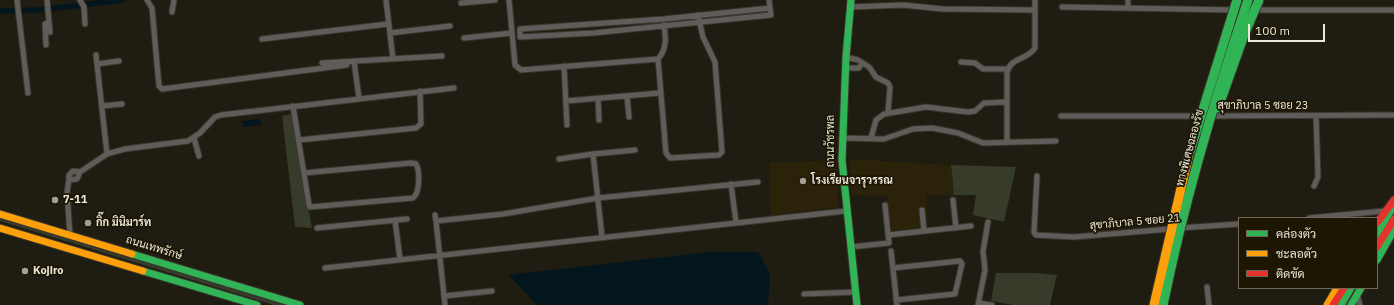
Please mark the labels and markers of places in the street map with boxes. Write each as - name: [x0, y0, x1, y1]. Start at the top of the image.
- place label: โรงเรียนจารุวรรณ: [811, 174, 893, 188]
- marker: โรงเรียนจารุวรรณ: [798, 176, 808, 186]
- place label: 7-11: [63, 193, 87, 207]
- marker: 7-11: [50, 195, 60, 205]
- place label: กิ๊ก มินิมาร์ท: [96, 216, 151, 230]
- marker: กิ๊ก มินิมาร์ท: [83, 218, 93, 228]
- place label: Kojiro: [33, 264, 63, 278]
- marker: Kojiro: [20, 266, 30, 276]

